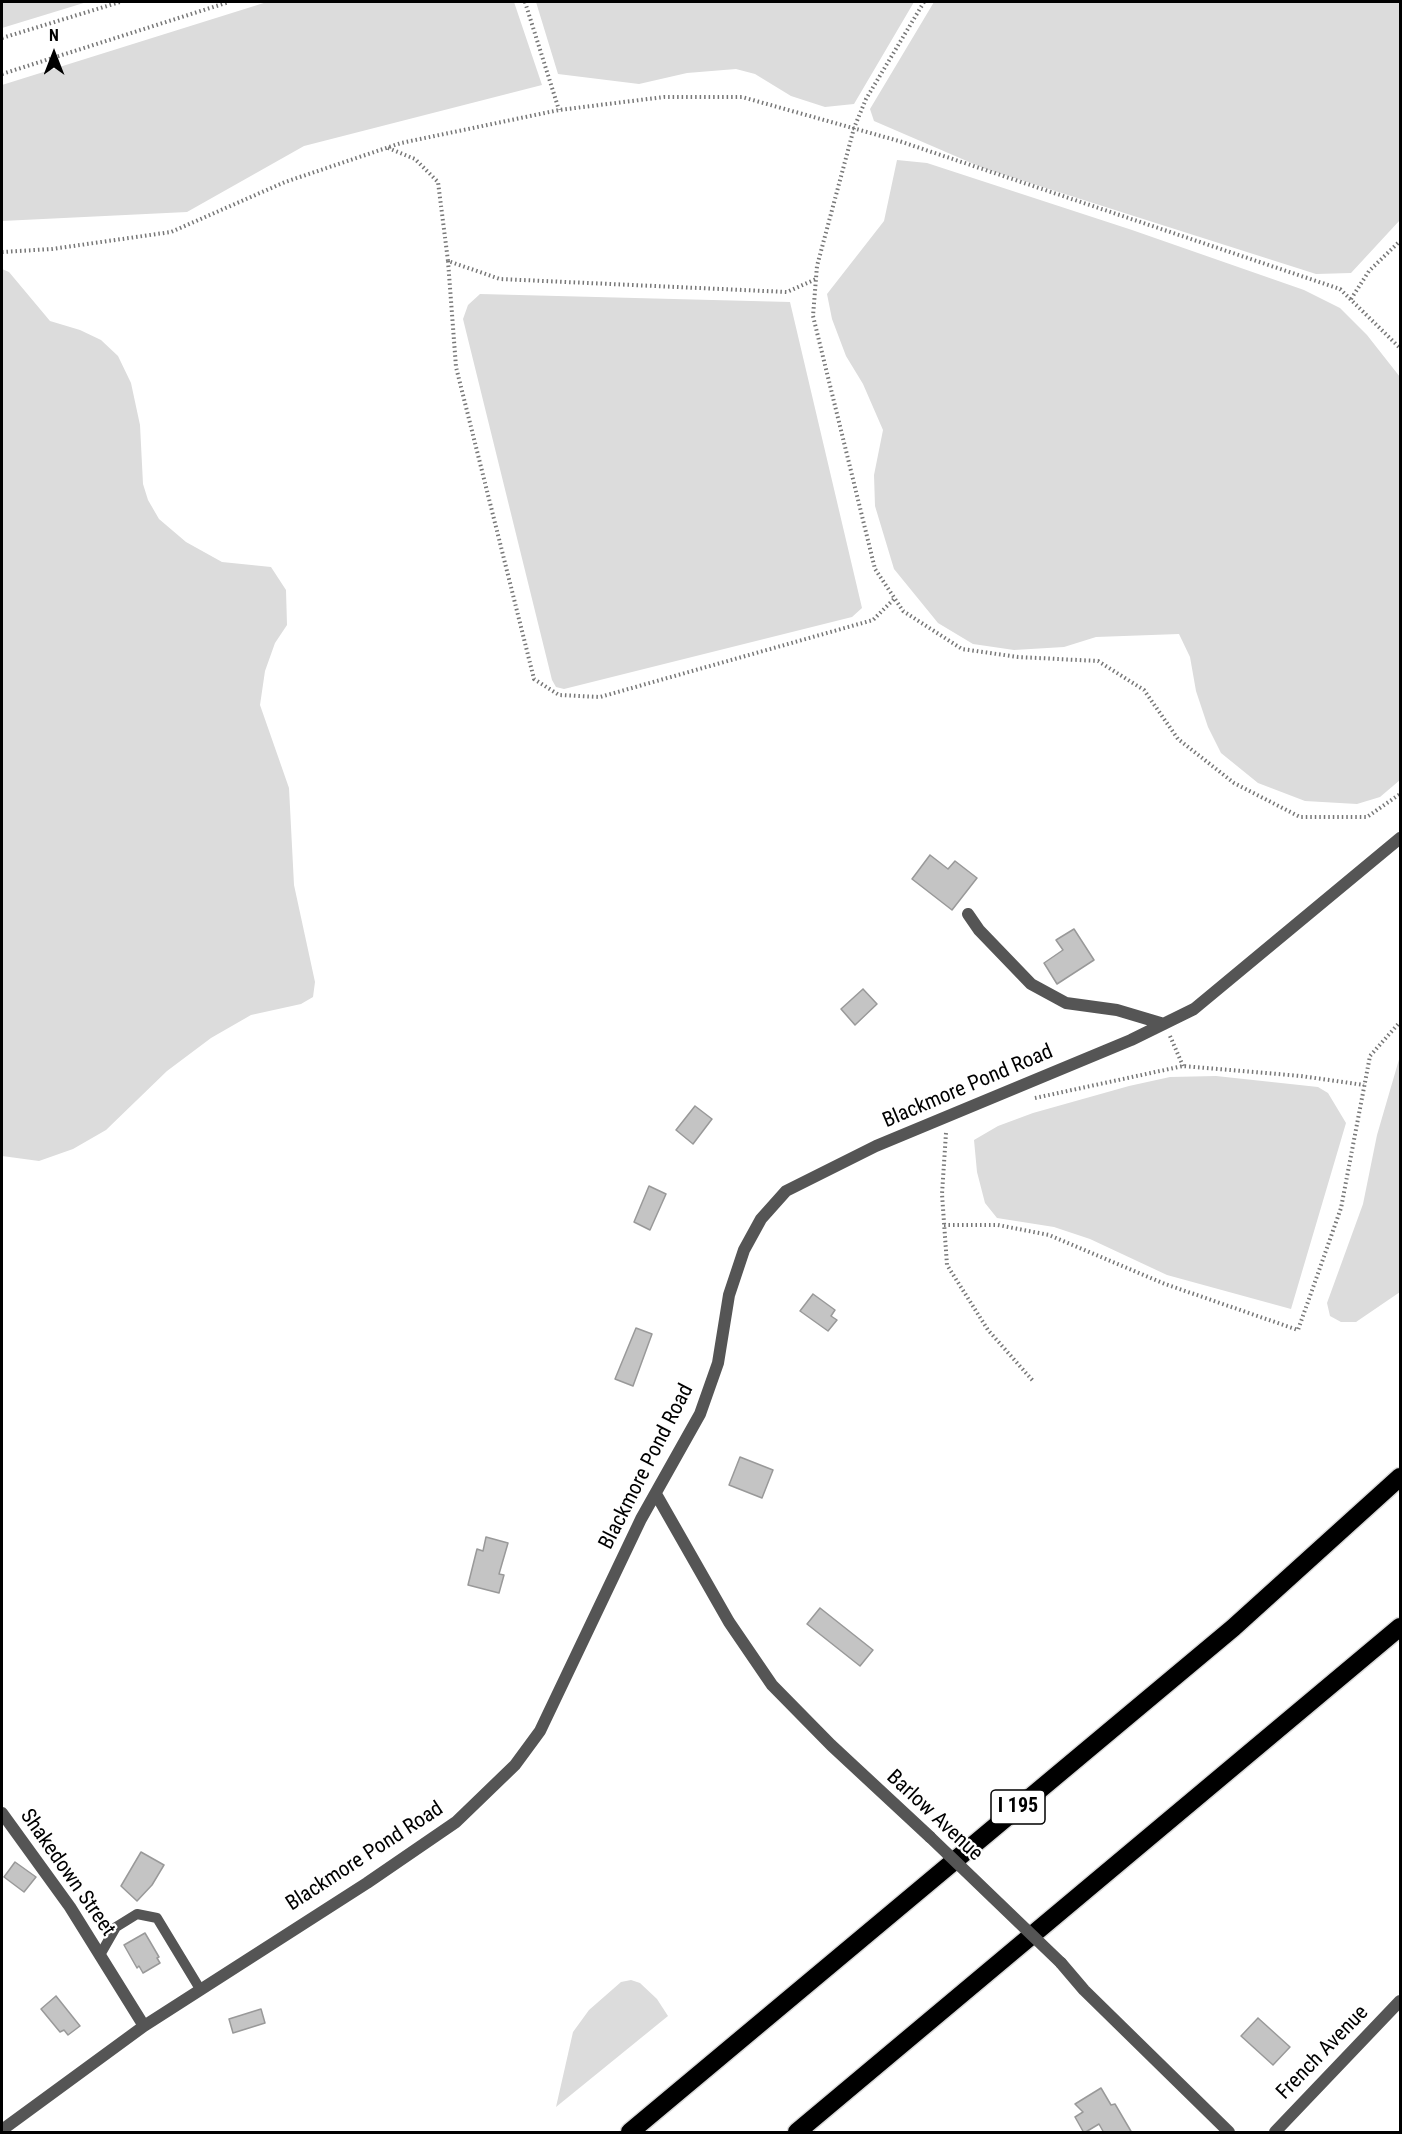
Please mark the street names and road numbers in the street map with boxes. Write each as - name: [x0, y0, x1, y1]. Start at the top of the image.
- street label: Blackmore Pond Road: [879, 1040, 1057, 1134]
- street label: Blackmore Pond Road: [594, 1380, 700, 1554]
- street label: Barlow Avenue: [881, 1765, 987, 1867]
- road number: I 195: [991, 1790, 1045, 1824]
- street label: Blackmore Pond Road: [282, 1797, 448, 1917]
- street label: Shakedown Street: [14, 1805, 120, 1941]
- street label: French Avenue: [1272, 2001, 1374, 2105]

